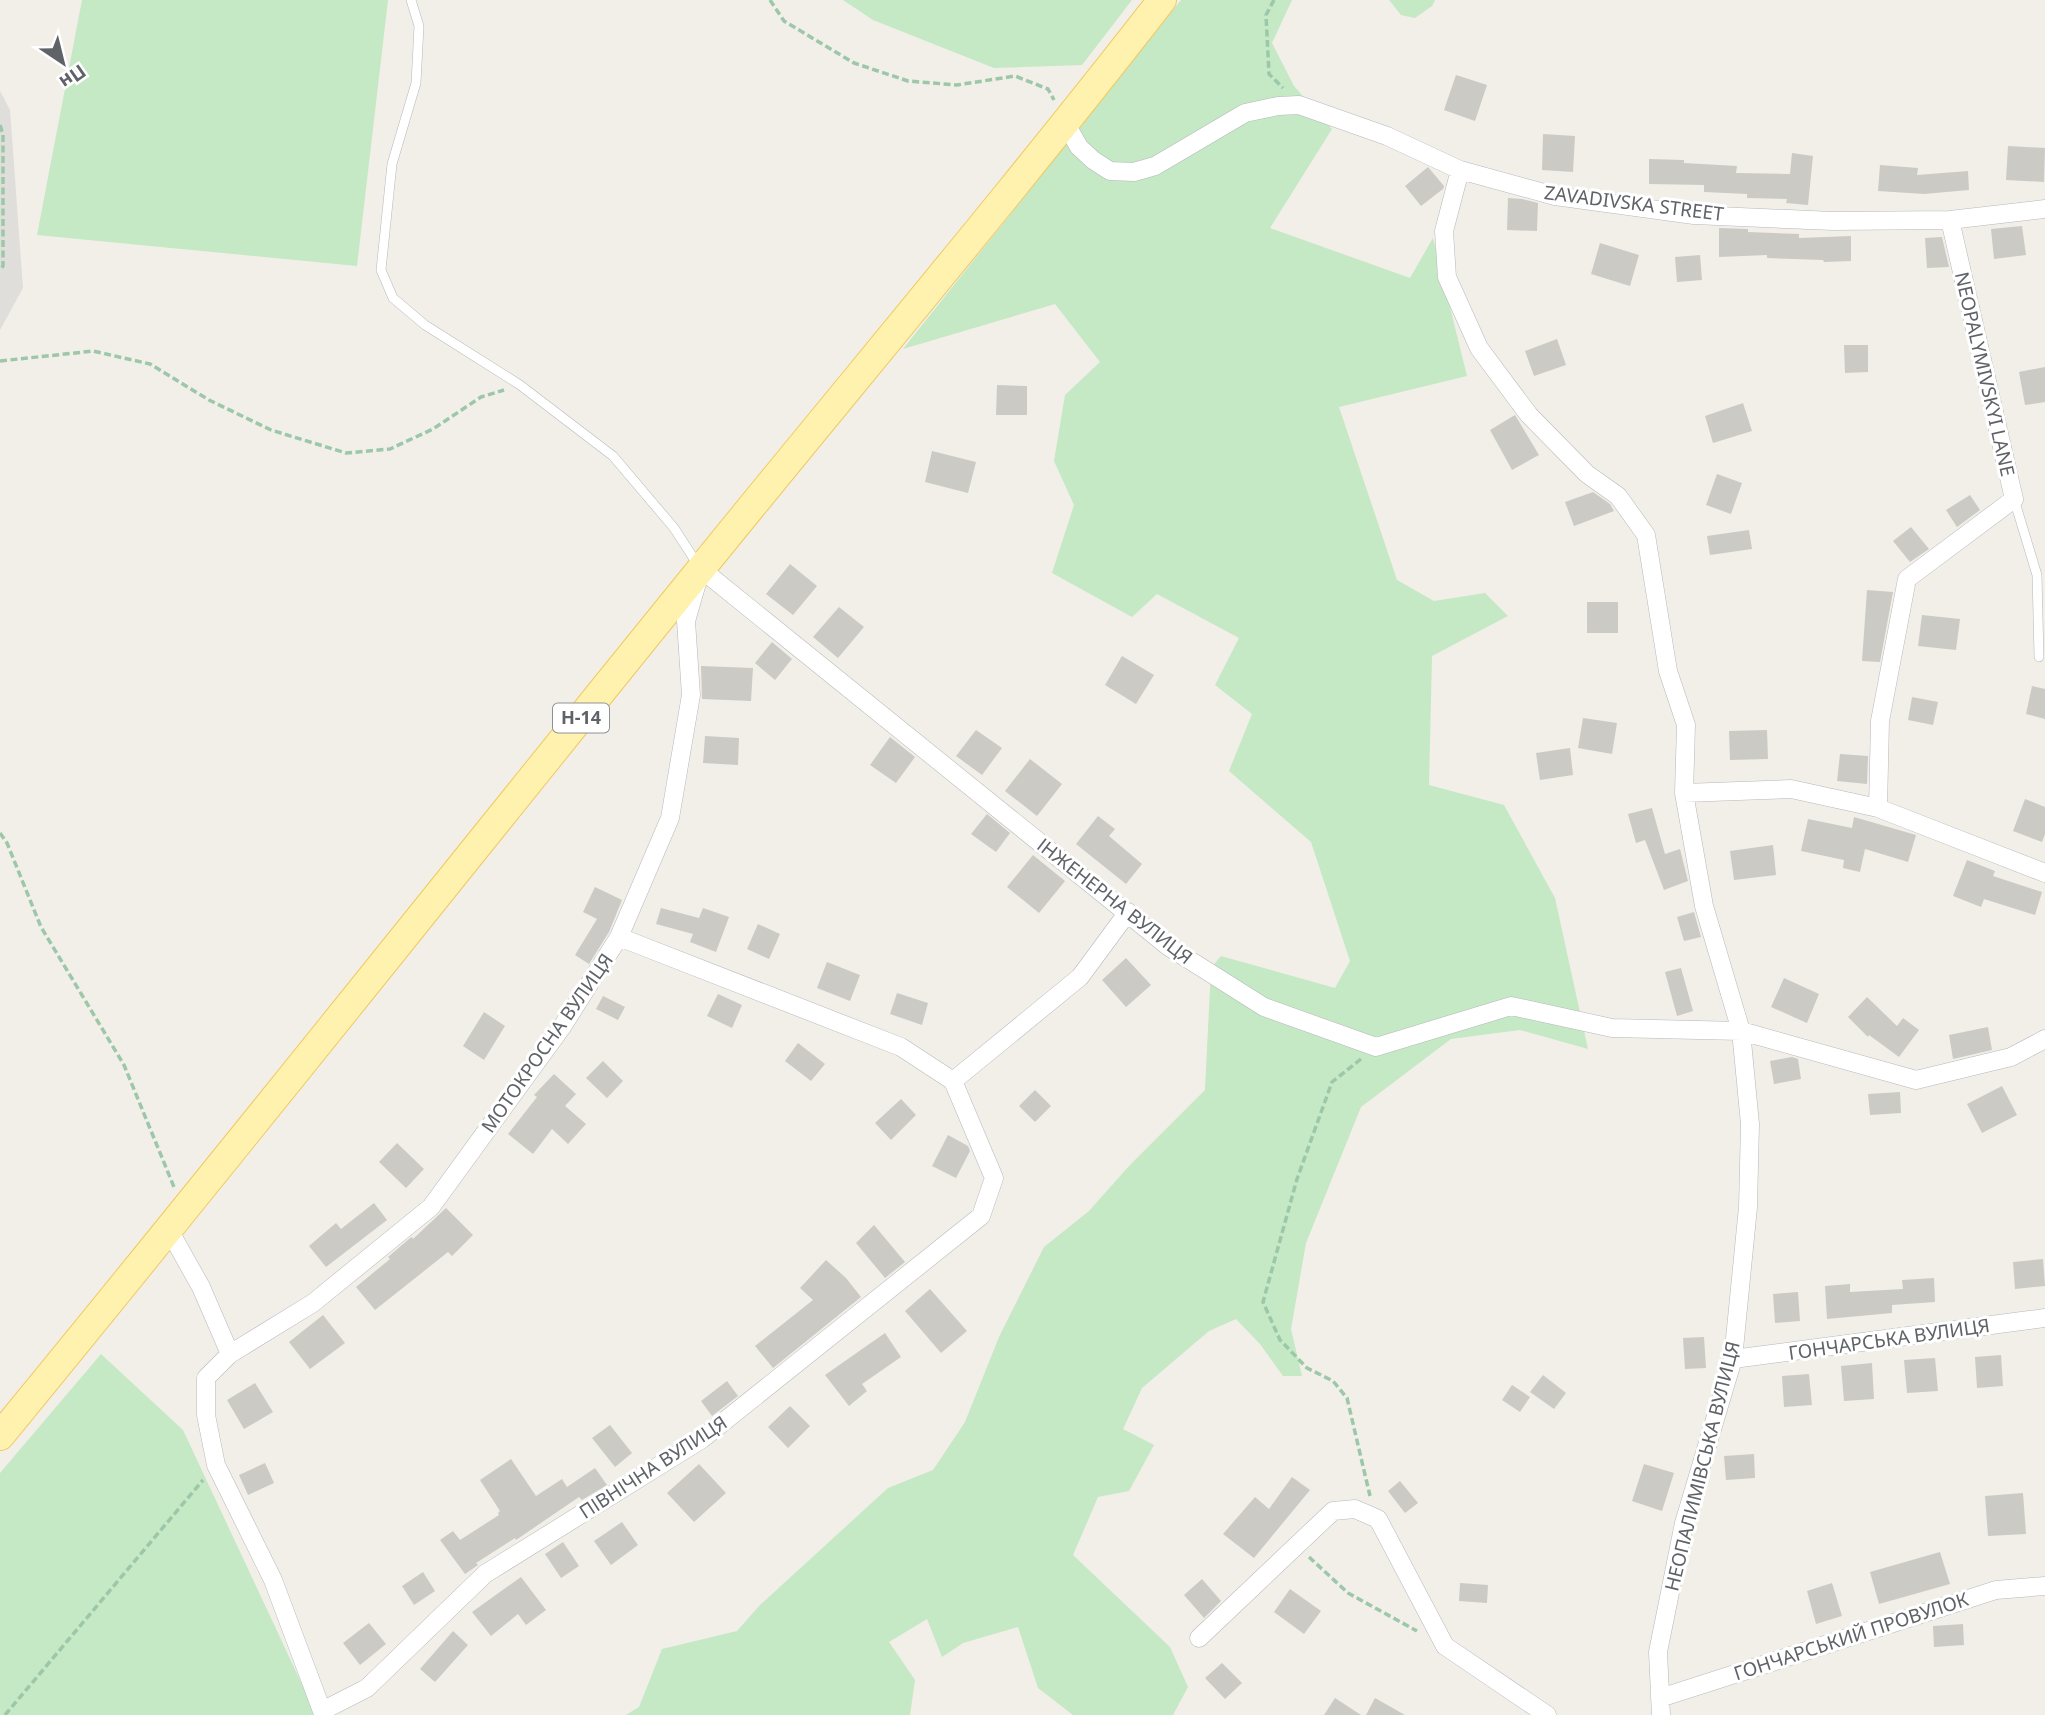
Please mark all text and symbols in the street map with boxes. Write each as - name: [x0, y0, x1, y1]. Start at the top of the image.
- north arrow: [28, 28, 98, 98]
- text: Пн: [54, 59, 91, 95]
- street label: ZAVADIVSKA STREET: [1543, 179, 1726, 227]
- street label: NEOPALYMIVSKYI LANE: [1949, 269, 2021, 479]
- road number: Н-14: [553, 704, 609, 732]
- street label: ІНЖЕНЕРНА ВУЛИЦЯ: [1032, 832, 1198, 970]
- street label: МОТОКРОСНА ВУЛИЦЯ: [475, 948, 619, 1138]
- street label: ГОНЧАРСЬКА ВУЛИЦЯ: [1787, 1312, 1991, 1366]
- street label: НЕОПАЛИМІВСЬКА ВУЛИЦЯ: [1658, 1338, 1746, 1594]
- street label: ПІВНІЧНА ВУЛИЦЯ: [574, 1409, 732, 1525]
- street label: ГОНЧАРСЬКИЙ ПРОВУЛОК: [1730, 1586, 1972, 1686]

